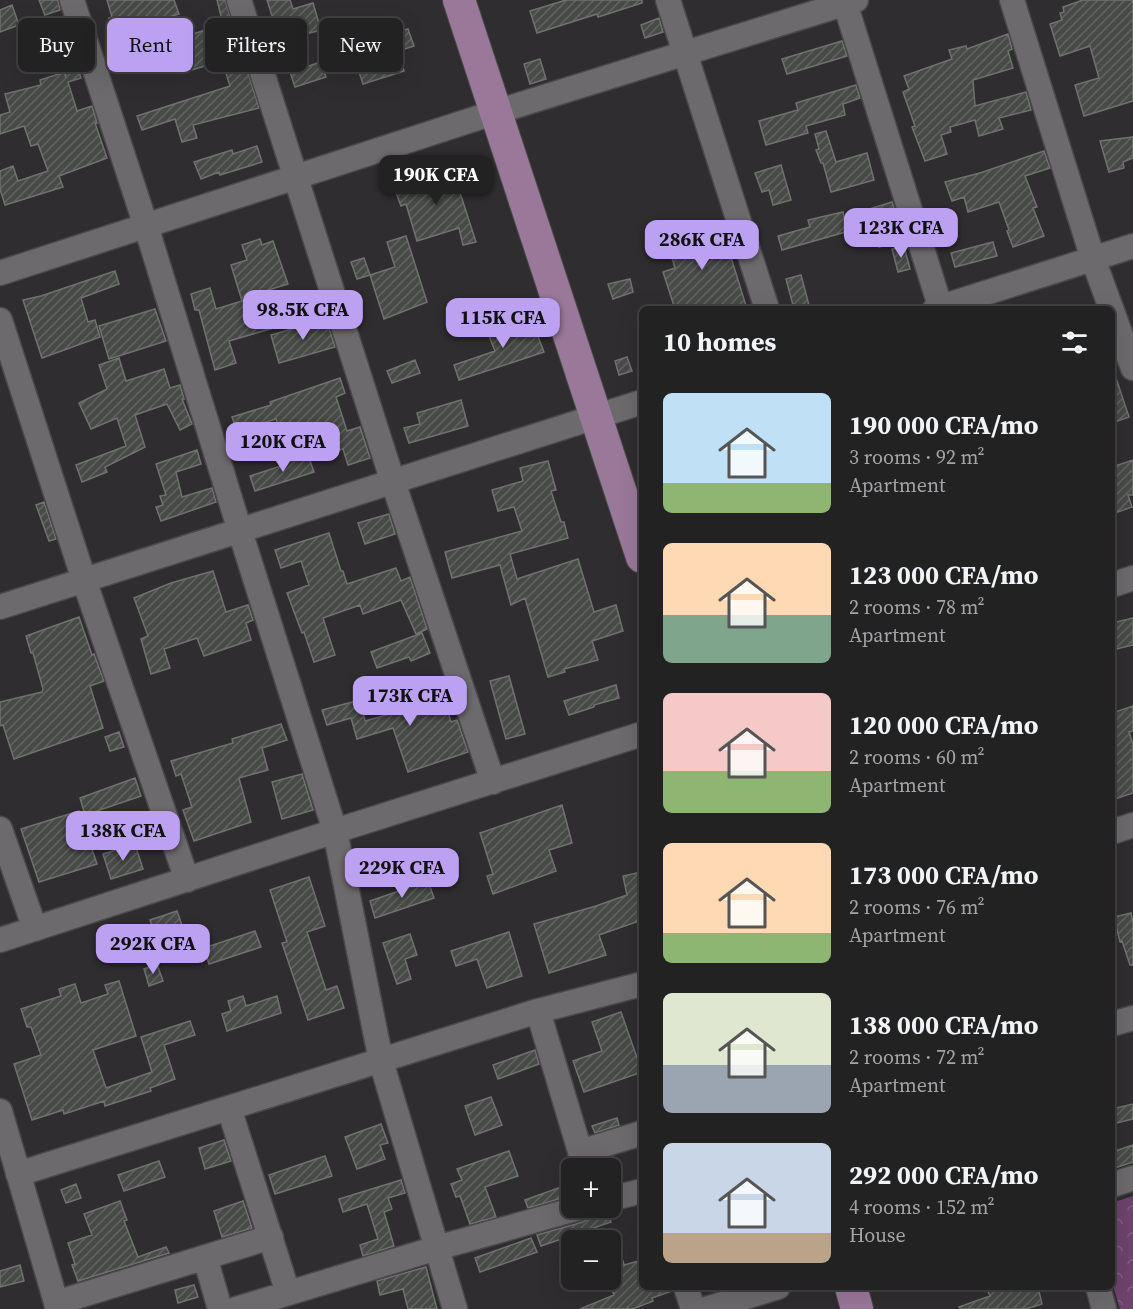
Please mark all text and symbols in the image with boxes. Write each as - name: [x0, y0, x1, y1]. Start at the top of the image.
- chip: Buy: [18, 18, 95, 72]
- chip: Rent: [107, 18, 193, 72]
- chip: Filters: [205, 18, 307, 72]
- chip: New: [319, 18, 403, 72]
- pin: 190K CFA: [374, 155, 498, 206]
- text: 190K CFA: [393, 160, 479, 188]
- pin: 123K CFA: [839, 208, 963, 259]
- text: 123K CFA: [858, 213, 944, 241]
- pin: 286K CFA: [640, 220, 764, 271]
- text: 286K CFA: [659, 225, 745, 253]
- pin: 98.5K CFA: [234, 290, 372, 341]
- text: 98.5K CFA: [257, 295, 349, 323]
- pin: 115K CFA: [441, 298, 565, 349]
- text: 115K CFA: [460, 303, 546, 331]
- text: 10 homes: [663, 324, 776, 360]
- icon: filters: [1058, 326, 1091, 359]
- text: 190 000 CFA/mo: [849, 407, 1039, 443]
- icon: home: [711, 417, 783, 489]
- pin: 120K CFA: [221, 422, 345, 473]
- text: 120K CFA: [240, 427, 326, 455]
- text: 3 rooms · 92 m²: [849, 443, 985, 471]
- text: Apartment: [849, 471, 946, 499]
- text: 123 000 CFA/mo: [849, 557, 1039, 593]
- icon: home: [711, 567, 783, 639]
- text: 2 rooms · 78 m²: [849, 593, 985, 621]
- text: Apartment: [849, 621, 946, 649]
- pin: 173K CFA: [348, 676, 472, 727]
- text: 173K CFA: [367, 681, 453, 709]
- text: 120 000 CFA/mo: [849, 707, 1039, 743]
- icon: home: [711, 717, 783, 789]
- text: 2 rooms · 60 m²: [849, 743, 985, 771]
- text: Apartment: [849, 771, 946, 799]
- pin: 138K CFA: [61, 811, 185, 862]
- text: 138K CFA: [80, 816, 166, 844]
- pin: 229K CFA: [340, 848, 464, 899]
- text: 229K CFA: [359, 853, 445, 881]
- text: 173 000 CFA/mo: [849, 857, 1039, 893]
- icon: home: [711, 867, 783, 939]
- text: 2 rooms · 76 m²: [849, 893, 985, 921]
- text: Apartment: [849, 921, 946, 949]
- pin: 292K CFA: [91, 924, 215, 975]
- text: 292K CFA: [110, 929, 196, 957]
- text: 138 000 CFA/mo: [849, 1007, 1039, 1043]
- icon: home: [711, 1017, 783, 1089]
- text: 2 rooms · 72 m²: [849, 1043, 985, 1071]
- text: Apartment: [849, 1071, 946, 1099]
- text: 292 000 CFA/mo: [849, 1157, 1039, 1193]
- map controls: [561, 1158, 621, 1290]
- button: +: [561, 1158, 621, 1218]
- icon: home: [711, 1167, 783, 1239]
- text: 4 rooms · 152 m²: [849, 1193, 995, 1221]
- text: House: [849, 1221, 906, 1249]
- button: −: [561, 1230, 621, 1290]

